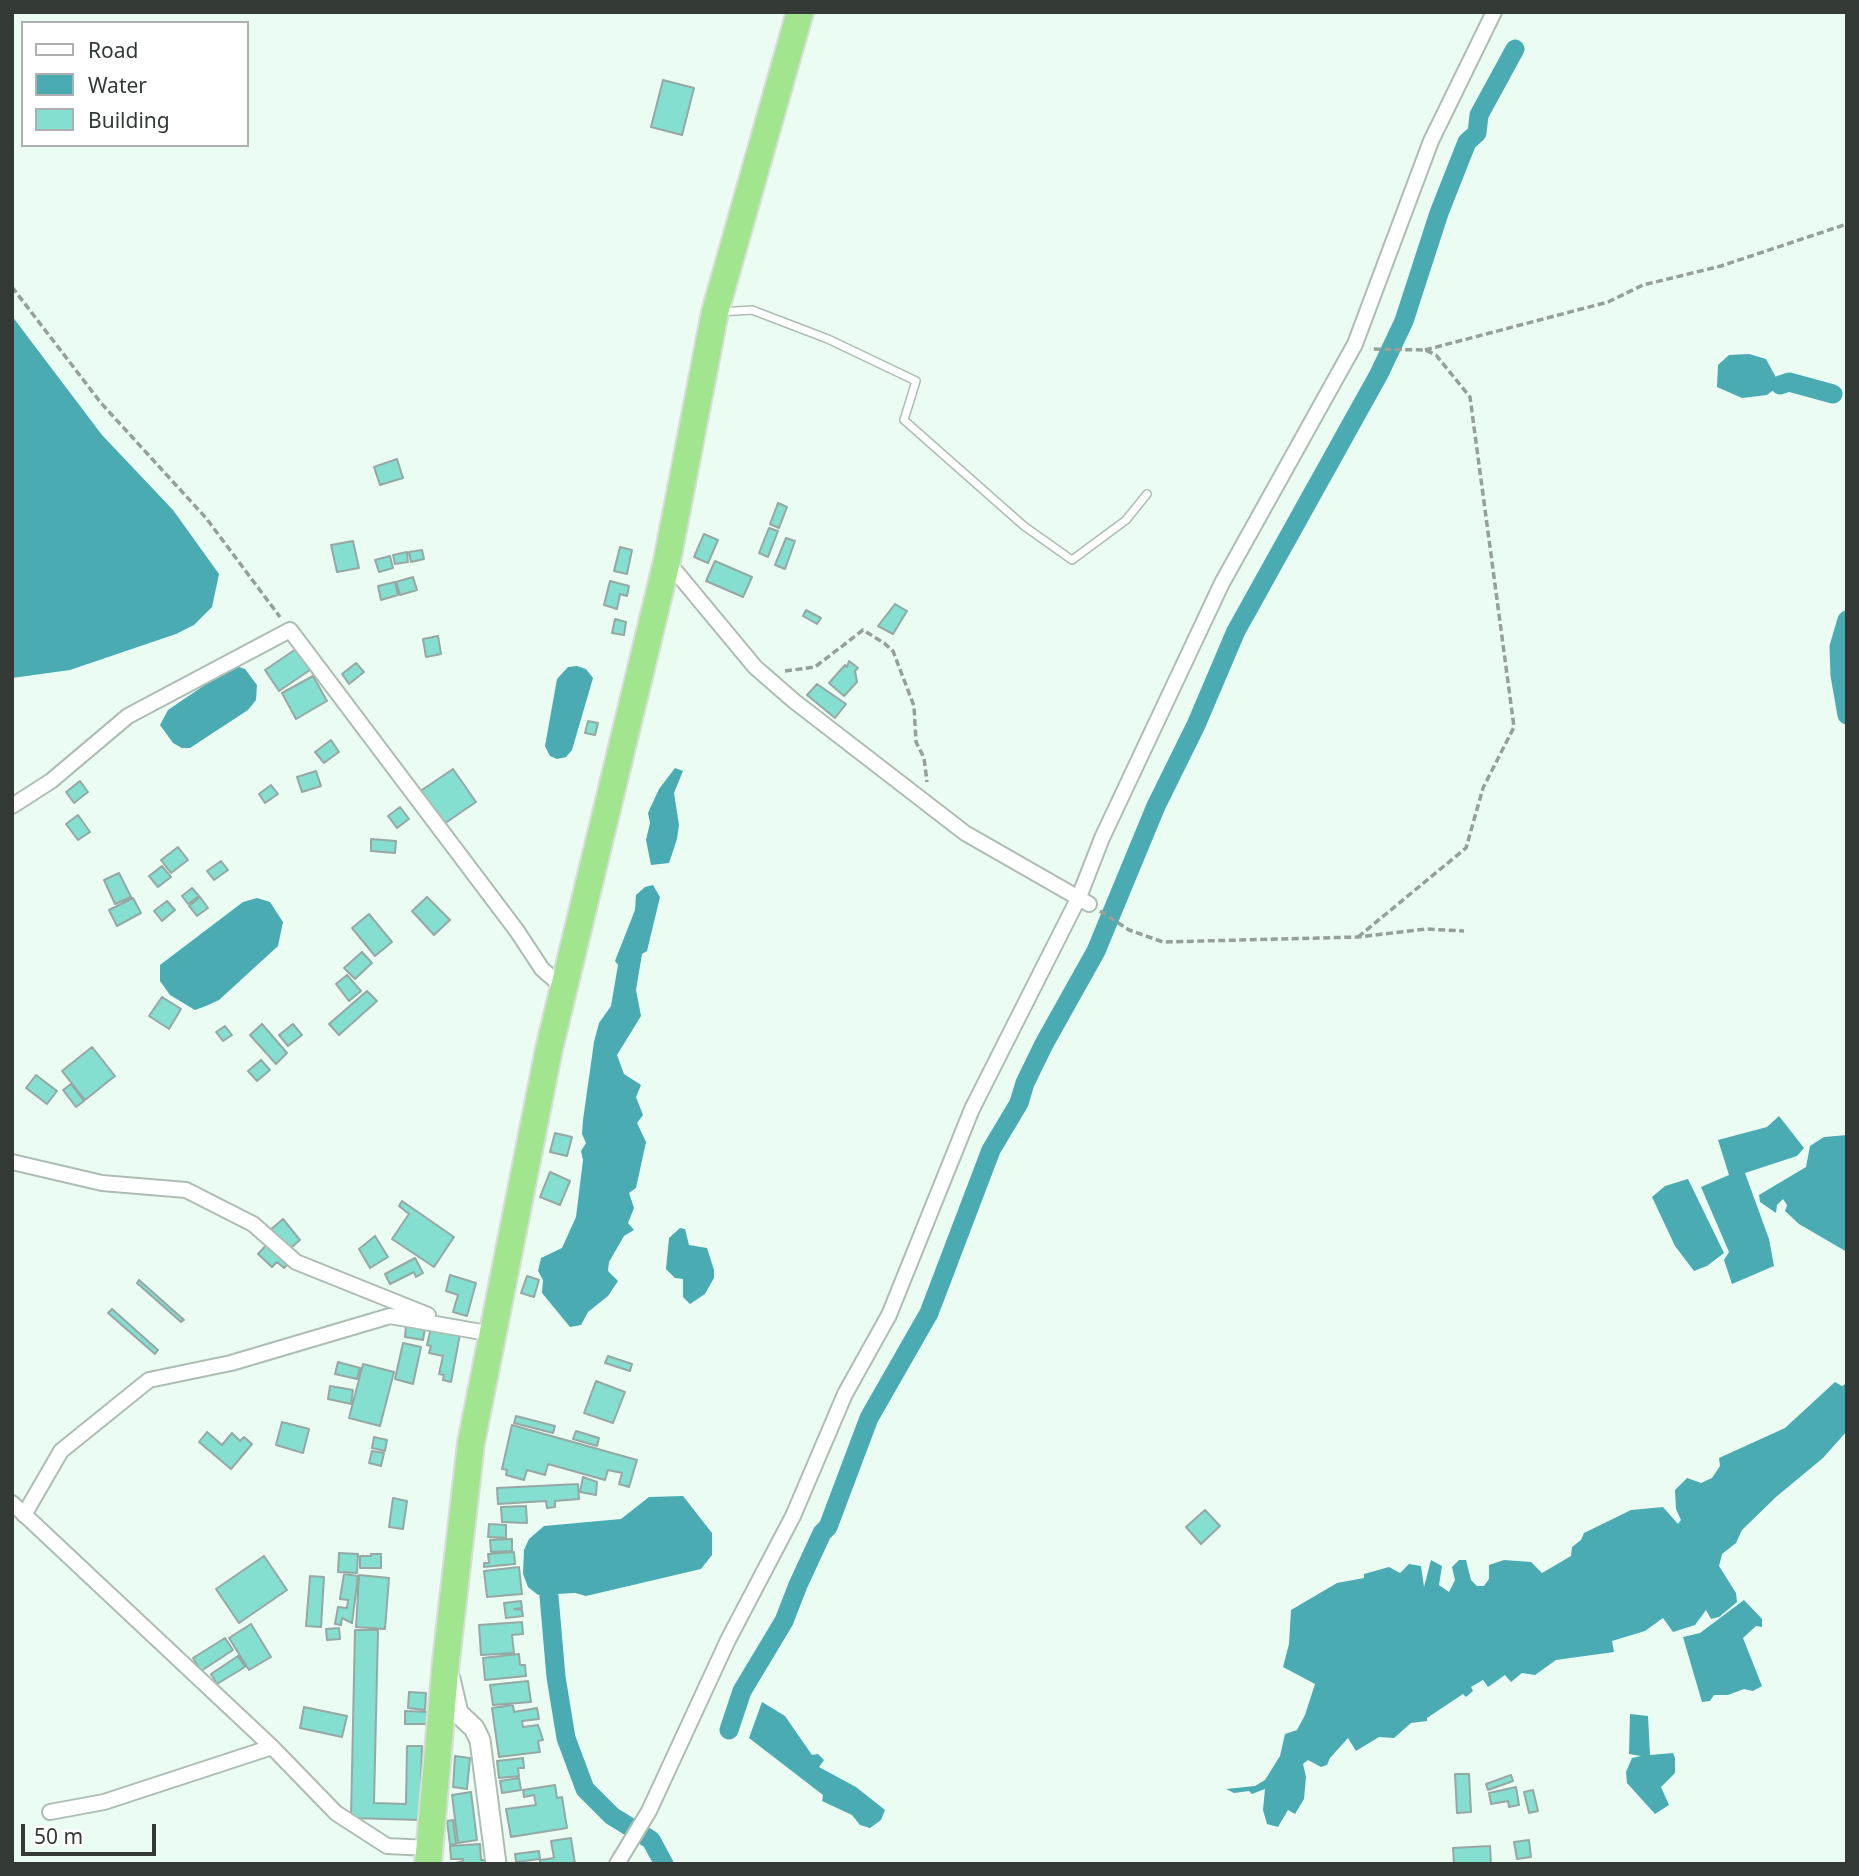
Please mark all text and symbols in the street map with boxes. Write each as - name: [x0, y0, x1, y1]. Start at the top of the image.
- legend: [21, 21, 248, 147]
- text: Road: [88, 36, 138, 64]
- text: Water: [88, 71, 147, 99]
- text: Building: [88, 106, 170, 134]
- scale bar: [24, 1810, 159, 1854]
- text: 50 m: [34, 1822, 83, 1850]

